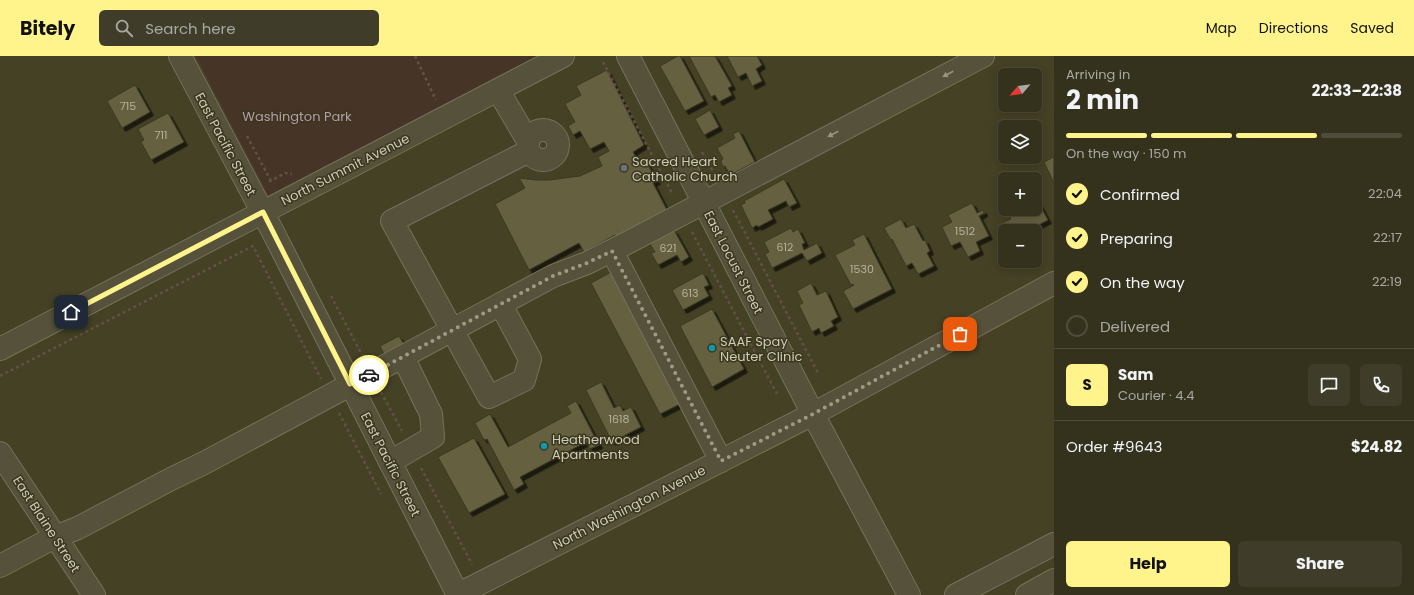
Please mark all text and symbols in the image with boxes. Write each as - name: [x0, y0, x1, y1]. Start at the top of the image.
- search box: [99, 10, 379, 46]
- text: Bitely: [20, 15, 75, 42]
- icon: search: [113, 17, 135, 39]
- text: Search here: [145, 18, 236, 39]
- text: Map: [1206, 18, 1237, 38]
- text: Directions: [1259, 18, 1328, 38]
- text: Saved: [1350, 18, 1394, 38]
- text: Arriving in: [1066, 65, 1130, 84]
- north arrow: [998, 68, 1042, 112]
- map controls: [998, 68, 1042, 268]
- one-way arrow: [942, 71, 954, 77]
- text: 22:33–22:38: [1312, 80, 1402, 101]
- text: 2 min: [1066, 82, 1139, 118]
- street label: East Pacific Street: [190, 89, 261, 200]
- house number: 715: [120, 98, 136, 114]
- park label: Washington Park: [242, 107, 352, 126]
- button: layers: [998, 120, 1042, 164]
- house number: 711: [154, 127, 168, 143]
- street label: North Summit Avenue: [278, 129, 413, 210]
- one-way arrow: [827, 131, 839, 138]
- text: On the way · 150 m: [1066, 144, 1186, 163]
- place label: Sacred Heart Catholic Church: [632, 152, 738, 186]
- marker: Sacred Heart Catholic Church: [619, 163, 629, 173]
- button: +: [998, 172, 1042, 216]
- icon: check: [1066, 183, 1088, 205]
- text: Confirmed: [1100, 184, 1180, 205]
- text: 22:04: [1368, 184, 1402, 203]
- street label: East Locust Street: [699, 207, 768, 317]
- house number: 1512: [955, 223, 975, 239]
- button: −: [998, 224, 1042, 268]
- icon: check: [1066, 227, 1088, 249]
- text: Preparing: [1100, 228, 1173, 249]
- text: 22:17: [1373, 228, 1402, 247]
- house number: 612: [777, 239, 793, 255]
- house number: 621: [660, 240, 676, 256]
- house number: 1530: [850, 261, 874, 277]
- icon: check: [1066, 271, 1088, 293]
- text: On the way: [1100, 272, 1185, 293]
- text: 22:19: [1372, 272, 1402, 291]
- house number: 613: [682, 285, 698, 301]
- pin: [54, 295, 88, 329]
- icon: home: [60, 301, 82, 323]
- text: Delivered: [1100, 316, 1170, 337]
- pin: [943, 317, 977, 351]
- icon: bag: [949, 323, 971, 345]
- place label: SAAF Spay Neuter Clinic: [720, 332, 803, 366]
- marker: SAAF Spay Neuter Clinic: [707, 343, 717, 353]
- courier: [349, 355, 389, 395]
- icon: car: [358, 364, 380, 386]
- text: Sam: [1118, 364, 1153, 385]
- button: chat: [1308, 364, 1350, 406]
- button: phone: [1360, 364, 1402, 406]
- text: S: [1082, 374, 1092, 395]
- text: Courier · 4.4: [1118, 386, 1194, 405]
- street label: East Pacific Street: [356, 409, 425, 520]
- house number: 1618: [609, 411, 630, 427]
- place label: Heatherwood Apartments: [552, 430, 640, 464]
- text: Order #9643: [1066, 436, 1162, 457]
- text: $24.82: [1351, 436, 1402, 457]
- marker: Heatherwood Apartments: [539, 441, 549, 451]
- street label: North Washington Avenue: [549, 461, 709, 554]
- street label: East Blaine Street: [8, 472, 85, 576]
- button: Help: [1066, 541, 1230, 587]
- button: Share: [1238, 541, 1402, 587]

